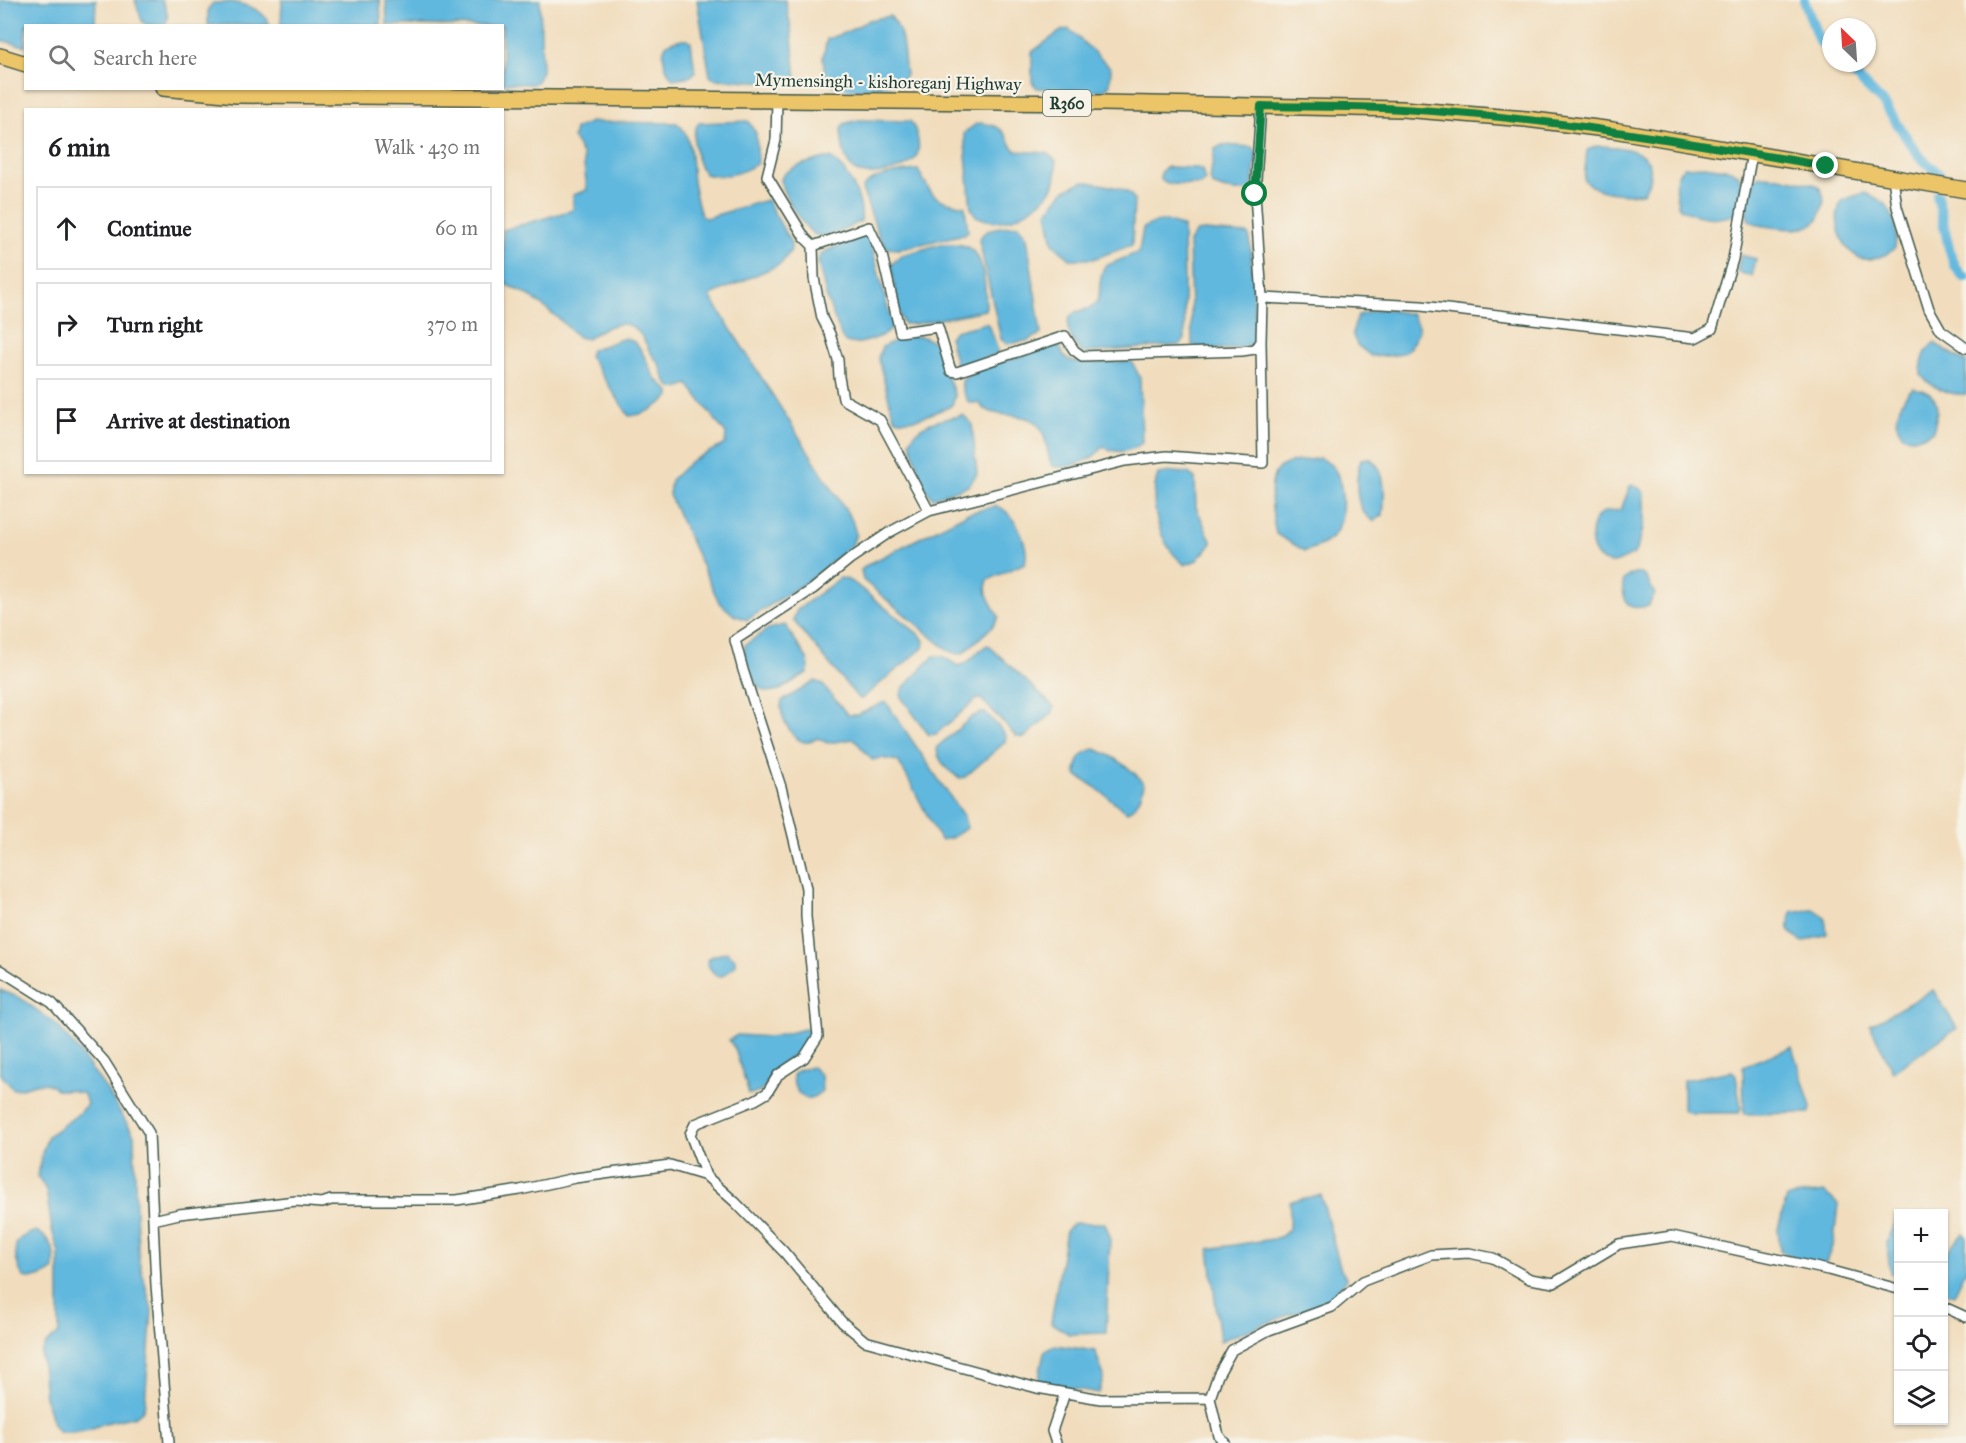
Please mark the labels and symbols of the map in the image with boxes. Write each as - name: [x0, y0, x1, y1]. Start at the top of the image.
- north arrow: [1822, 18, 1876, 72]
- street label: Mymensingh - kishoreganj Highway: [754, 69, 1022, 96]
- road number: R360: [1043, 90, 1091, 116]
- route end: [1812, 152, 1838, 178]
- route start: [1241, 180, 1267, 206]

